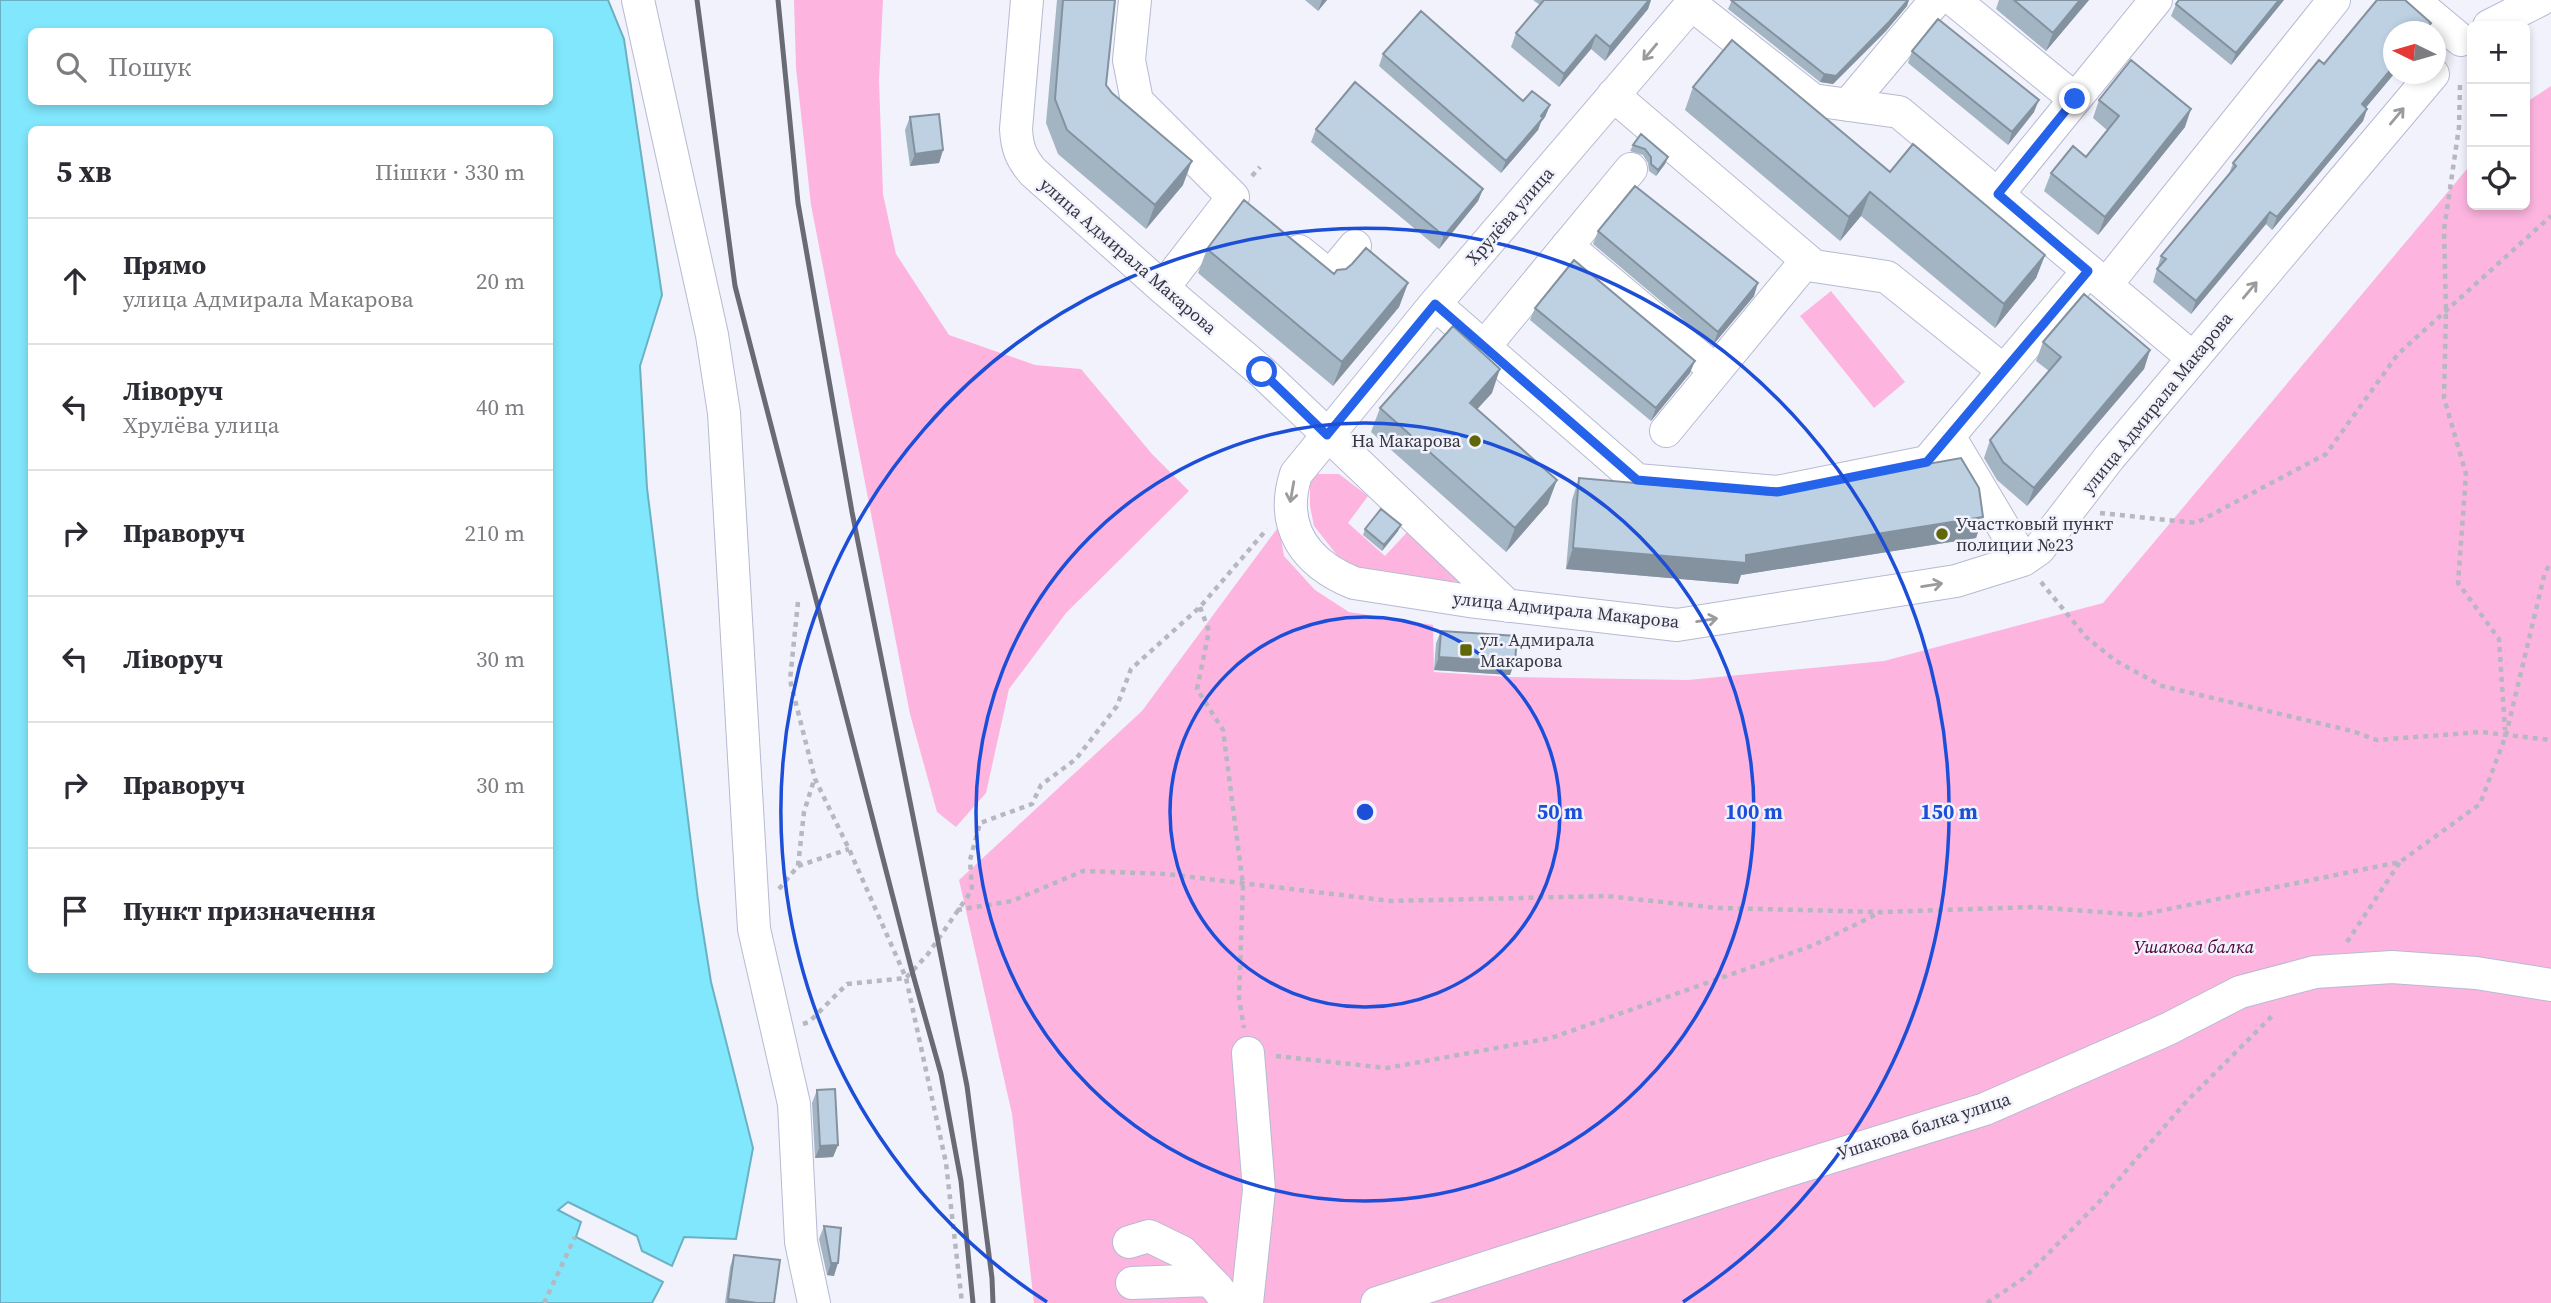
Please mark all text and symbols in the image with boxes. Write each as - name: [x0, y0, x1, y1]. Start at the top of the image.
- north arrow: [2383, 21, 2446, 84]
- map controls: [2467, 21, 2530, 210]
- button: +: [2467, 21, 2530, 84]
- search box: [28, 28, 553, 105]
- one-way arrow: [1642, 43, 1658, 61]
- icon: search: [52, 48, 90, 86]
- text: Пошук: [108, 49, 191, 85]
- route end: [2059, 83, 2090, 114]
- button: −: [2467, 84, 2530, 147]
- one-way arrow: [2389, 108, 2405, 126]
- button: locate: [2467, 147, 2530, 210]
- text: 5 хв: [56, 151, 112, 192]
- text: Пішки · 330 m: [375, 156, 525, 188]
- street label: Хрулёва улица: [1460, 161, 1560, 270]
- street label: улица Адмирала Макарова: [1034, 172, 1223, 340]
- text: Прямо: [123, 247, 206, 283]
- icon: ahead: [56, 262, 94, 300]
- text: 20 m: [476, 265, 525, 297]
- one-way arrow: [2242, 282, 2258, 300]
- text: улица Адмирала Макарова: [123, 283, 414, 315]
- street label: улица Адмирала Макарова: [2075, 306, 2238, 499]
- route start: [1246, 356, 1277, 387]
- text: Ліворуч: [123, 373, 223, 409]
- icon: left: [56, 388, 94, 426]
- text: 40 m: [476, 391, 525, 423]
- text: Хрулёва улица: [123, 409, 279, 441]
- place label: На Макарова: [1352, 428, 1462, 453]
- marker: На Макарова: [1467, 433, 1483, 449]
- one-way arrow: [1285, 480, 1298, 503]
- place label: Участковый пункт полиции №23: [1956, 511, 2114, 557]
- icon: right: [56, 514, 94, 552]
- text: Праворуч: [123, 515, 245, 551]
- text: 210 m: [464, 517, 525, 549]
- marker: Участковый пункт полиции №23: [1934, 526, 1950, 542]
- one-way arrow: [1920, 578, 1943, 591]
- street label: улица Адмирала Макарова: [1452, 585, 1681, 634]
- one-way arrow: [1696, 613, 1718, 626]
- place label: ул. Адмирала Макарова: [1480, 627, 1595, 673]
- icon: left: [56, 640, 94, 678]
- text: Ліворуч: [123, 641, 223, 677]
- marker: ул. Адмирала Макарова: [1458, 642, 1474, 658]
- text: 30 m: [476, 643, 525, 675]
- icon: right: [56, 766, 94, 804]
- text: Праворуч: [123, 767, 245, 803]
- text: 30 m: [476, 769, 525, 801]
- text: 50 m: [1537, 797, 1583, 826]
- text: 100 m: [1725, 797, 1783, 826]
- text: 150 m: [1920, 797, 1978, 826]
- centre of rings: [1353, 800, 1377, 824]
- icon: arrive: [56, 892, 94, 930]
- text: Пункт призначення: [123, 893, 376, 929]
- park label: Ушакова балка: [2134, 934, 2255, 959]
- street label: Ушакова балка улица: [1834, 1085, 2014, 1165]

